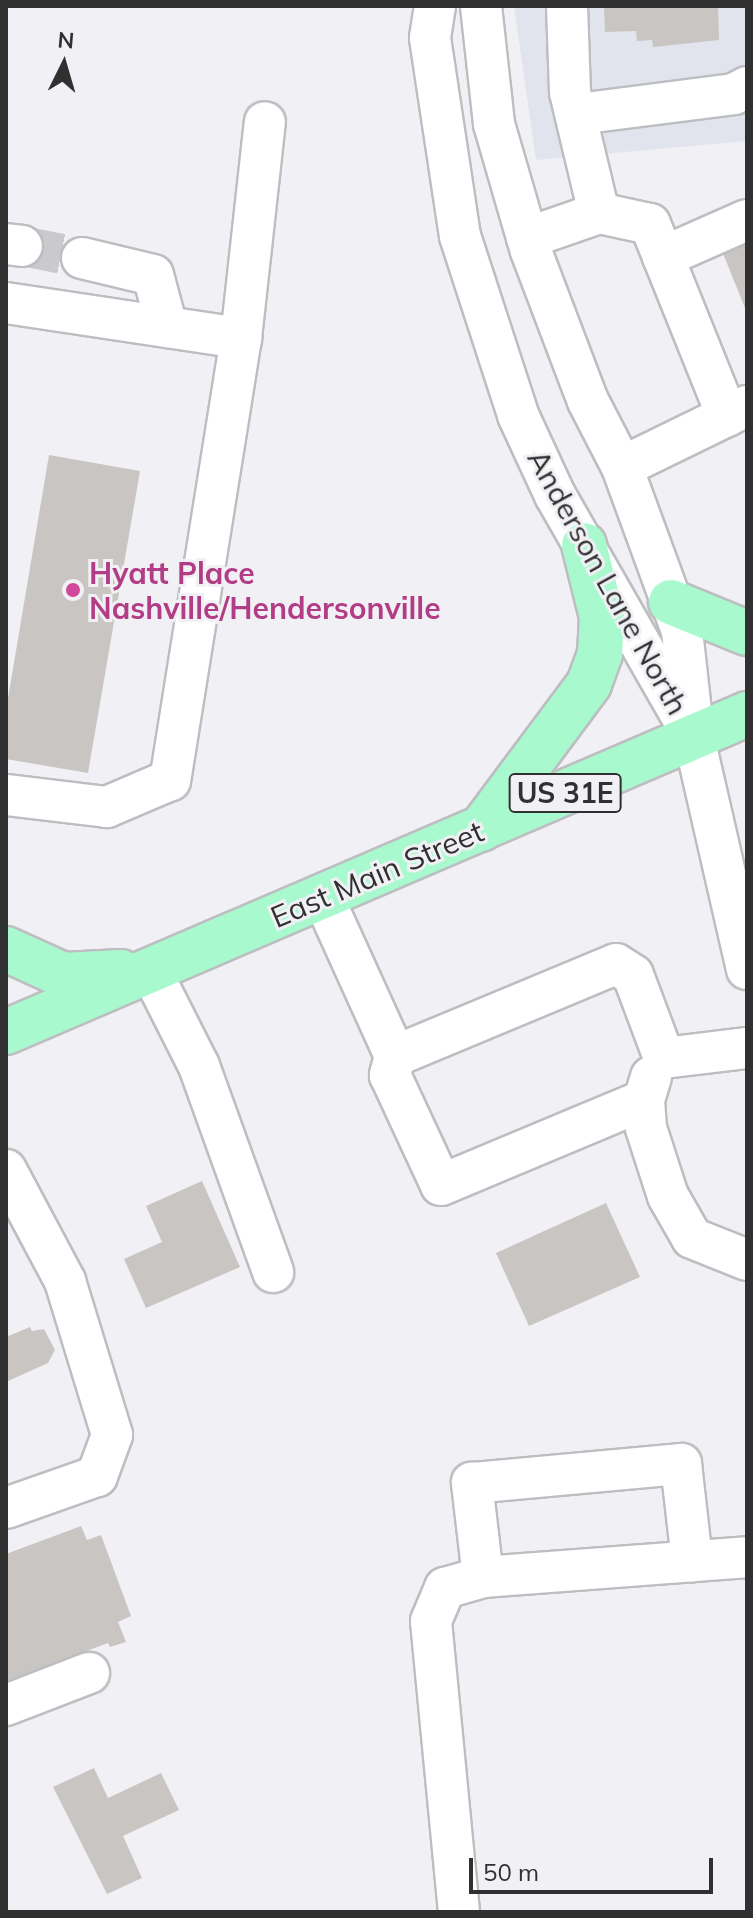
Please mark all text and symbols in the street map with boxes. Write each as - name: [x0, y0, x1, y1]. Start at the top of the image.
- north arrow: [24, 24, 104, 104]
- text: N: [57, 25, 76, 55]
- street label: Anderson Lane North: [520, 443, 696, 721]
- place label: Hyatt Place Nashville/Hendersonville: [89, 555, 441, 626]
- marker: Hyatt Place Nashville/Hendersonville: [64, 581, 82, 599]
- road number: US 31E: [507, 769, 623, 817]
- street label: East Main Street: [265, 813, 489, 935]
- scale bar: [473, 1842, 717, 1892]
- text: 50 m: [483, 1857, 539, 1887]

